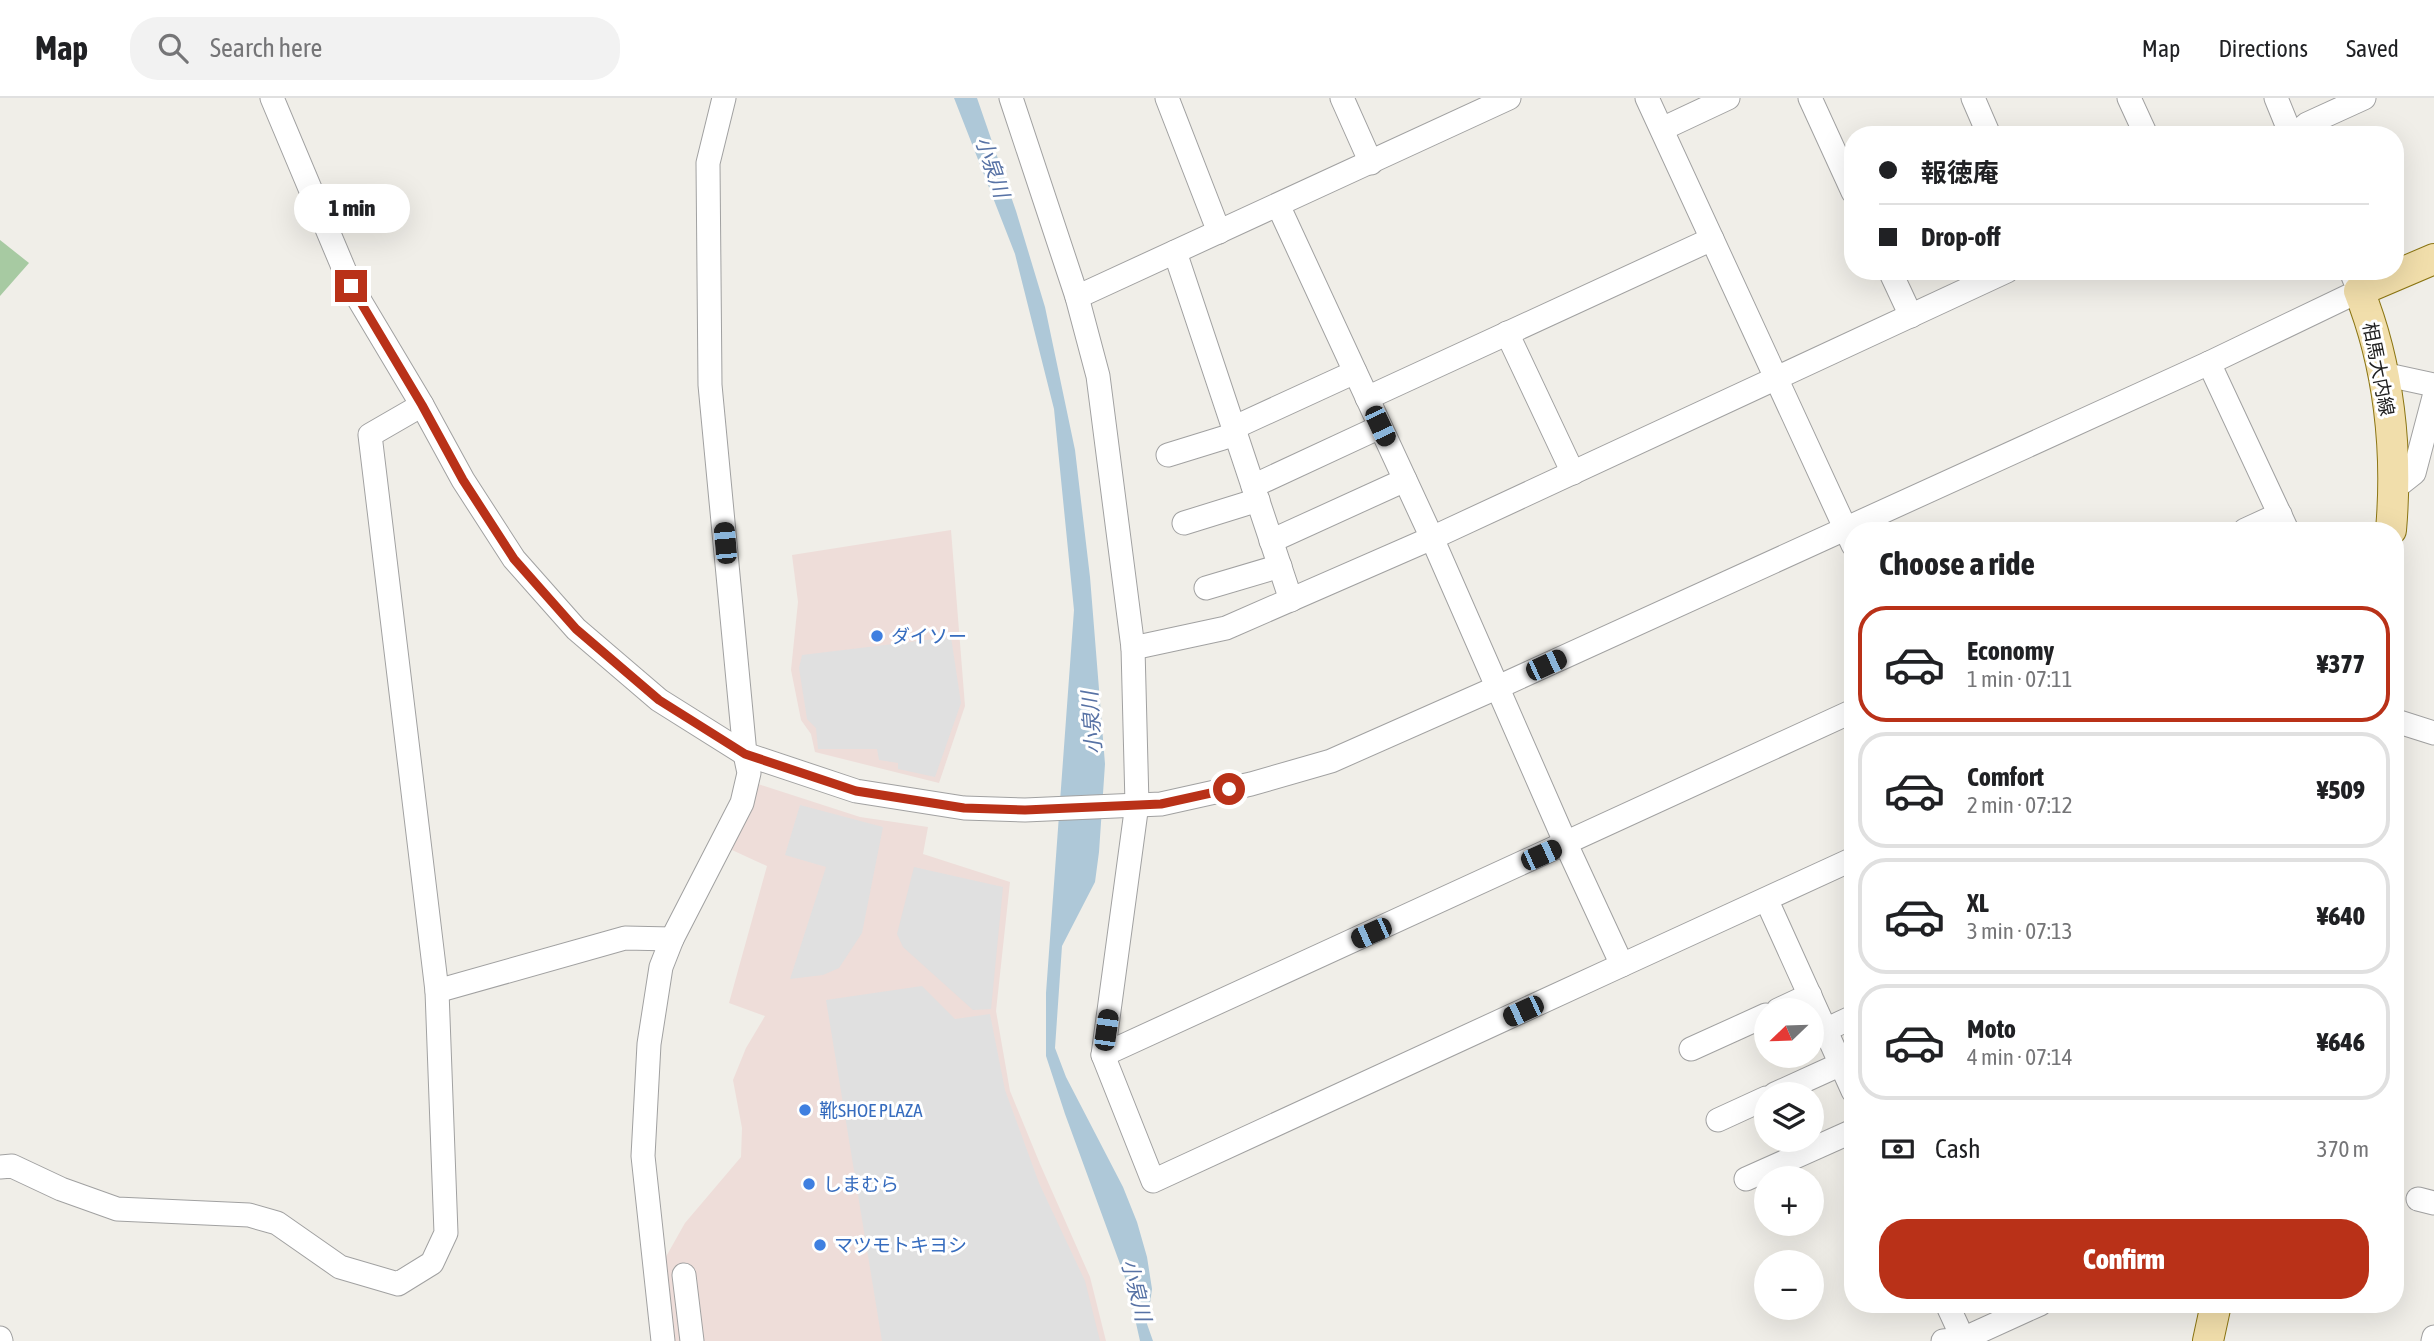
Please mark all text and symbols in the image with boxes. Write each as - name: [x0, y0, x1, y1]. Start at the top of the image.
- search box: [130, 17, 620, 80]
- text: Map: [35, 29, 88, 67]
- icon: search: [154, 29, 192, 67]
- text: Search here: [210, 33, 322, 63]
- text: Map: [2142, 35, 2180, 62]
- text: Directions: [2218, 35, 2308, 62]
- text: Saved: [2346, 35, 2399, 62]
- water label: 小泉川: [971, 133, 1015, 202]
- text: 報徳庵: [1921, 158, 1999, 188]
- callout: 1 min: [293, 184, 409, 234]
- text: 1 min: [329, 195, 375, 221]
- text: Drop-off: [1921, 222, 2001, 252]
- route end: [335, 270, 367, 302]
- street label: 相馬大内線: [2359, 320, 2399, 418]
- car: [1362, 403, 1399, 449]
- car: [713, 521, 738, 565]
- text: Choose a ride: [1879, 545, 2035, 582]
- place label: ダイソー: [891, 625, 967, 647]
- marker: ダイソー: [869, 628, 885, 644]
- icon: car: [1883, 633, 1946, 696]
- text: Economy: [1967, 636, 2054, 666]
- car: [1523, 647, 1570, 683]
- text: ¥377: [2317, 649, 2365, 679]
- text: 1 min · 07:11: [1967, 666, 2073, 692]
- water label: 小泉川: [1077, 689, 1105, 755]
- icon: car: [1883, 759, 1946, 822]
- text: Comfort: [1967, 762, 2044, 792]
- route start: [1213, 773, 1245, 805]
- text: ¥509: [2317, 775, 2365, 805]
- text: 2 min · 07:12: [1967, 792, 2073, 818]
- car: [1518, 837, 1565, 873]
- icon: car: [1883, 885, 1946, 948]
- text: XL: [1967, 888, 1989, 918]
- text: ¥640: [2317, 901, 2365, 931]
- car: [1348, 915, 1395, 951]
- text: 3 min · 07:13: [1967, 918, 2073, 944]
- car: [1500, 993, 1547, 1029]
- north arrow: [1754, 998, 1824, 1068]
- map controls: [1754, 998, 1824, 1320]
- car: [1093, 1008, 1120, 1052]
- icon: car: [1883, 1011, 1946, 1074]
- text: Moto: [1967, 1014, 2016, 1044]
- text: ¥646: [2317, 1027, 2365, 1057]
- text: 4 min · 07:14: [1967, 1044, 2073, 1070]
- button: layers: [1754, 1082, 1824, 1152]
- place label: 靴SHOE PLAZA: [819, 1099, 923, 1121]
- marker: 靴SHOE PLAZA: [797, 1102, 813, 1118]
- icon: cash: [1879, 1130, 1917, 1168]
- text: Cash: [1935, 1134, 1981, 1164]
- text: 370 m: [2317, 1136, 2369, 1162]
- button: +: [1754, 1166, 1824, 1236]
- place label: しまむら: [823, 1173, 899, 1195]
- marker: しまむら: [801, 1176, 817, 1192]
- button: Confirm: [1879, 1219, 2369, 1299]
- place label: マツモトキヨシ: [834, 1234, 967, 1256]
- marker: マツモトキヨシ: [812, 1237, 828, 1253]
- button: −: [1754, 1250, 1824, 1320]
- water label: 小泉川: [1118, 1256, 1157, 1325]

